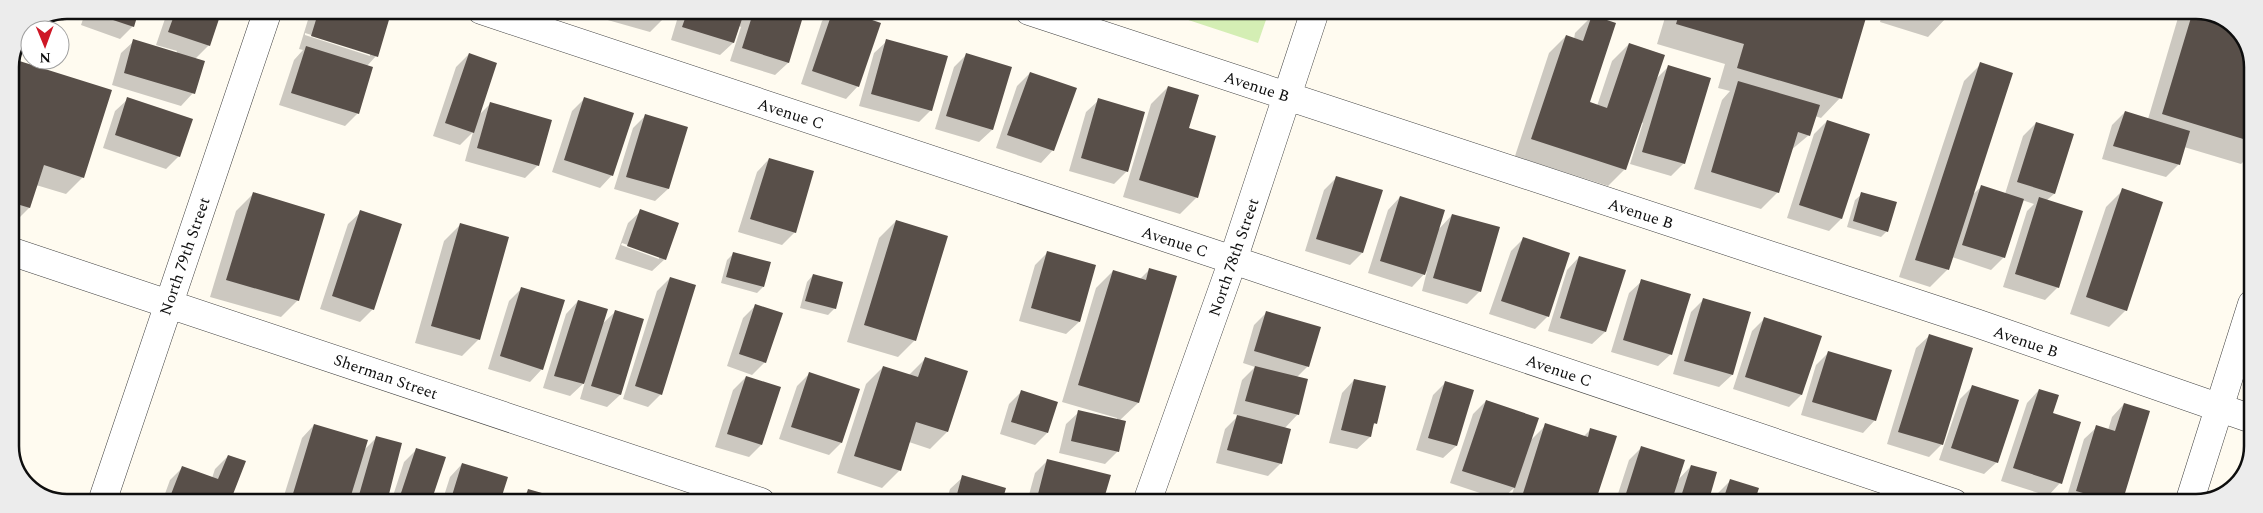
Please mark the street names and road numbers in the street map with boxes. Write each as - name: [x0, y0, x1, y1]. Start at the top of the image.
- street label: Avenue B: [1221, 65, 1292, 109]
- street label: Avenue C: [754, 92, 827, 136]
- street label: Avenue B: [1605, 192, 1676, 236]
- street label: North 79th Street: [153, 194, 217, 319]
- street label: North 78th Street: [1202, 195, 1266, 320]
- street label: Avenue C: [1138, 220, 1211, 264]
- street label: Avenue B: [1990, 320, 2061, 364]
- street label: Sherman Street: [330, 348, 441, 406]
- street label: Avenue C: [1522, 348, 1595, 393]

